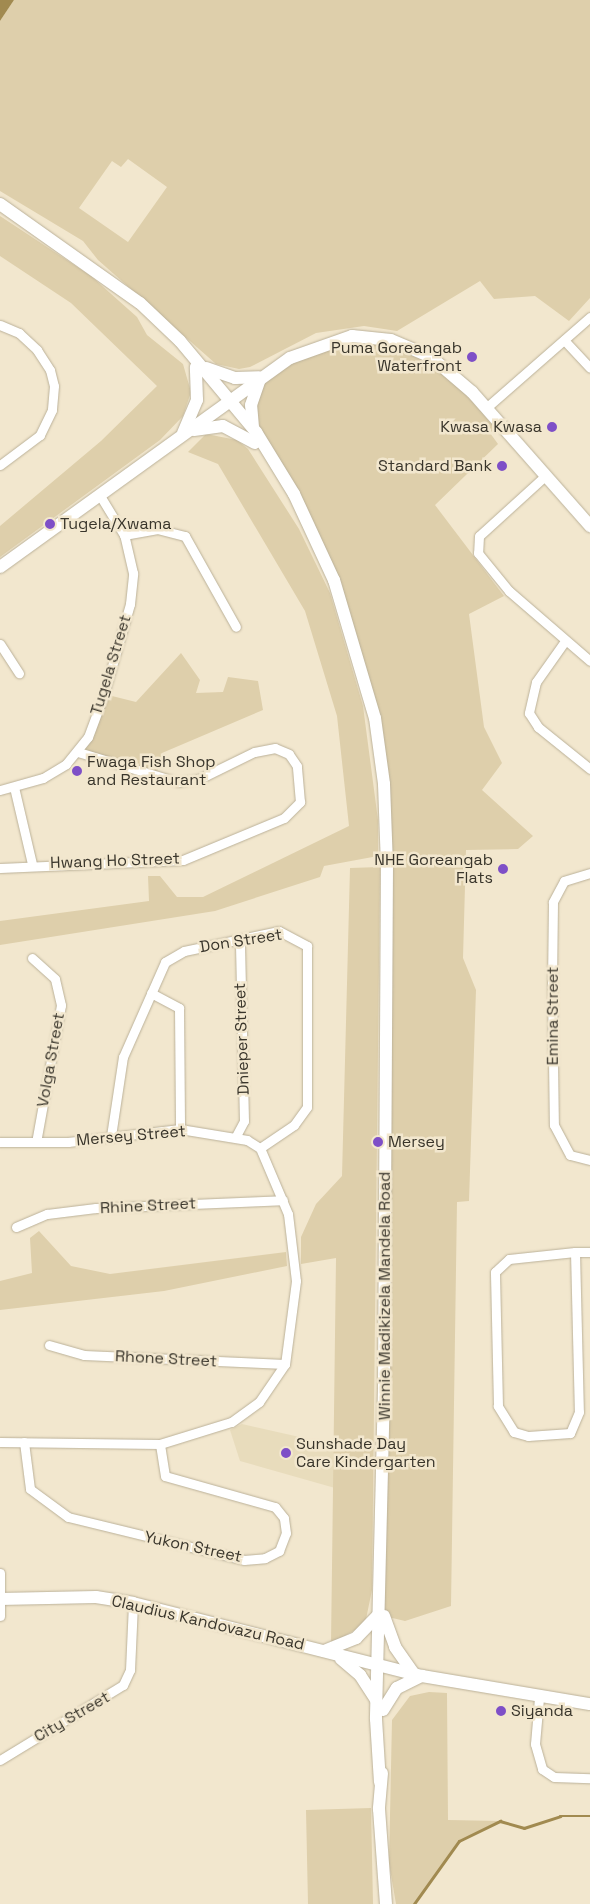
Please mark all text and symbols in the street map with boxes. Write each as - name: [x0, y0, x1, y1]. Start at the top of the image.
- place label: Puma Goreangab Waterfront: [331, 338, 462, 376]
- marker: Puma Goreangab Waterfront: [466, 351, 478, 363]
- place label: Kwasa Kwasa: [440, 417, 542, 437]
- marker: Kwasa Kwasa: [546, 421, 558, 433]
- place label: Standard Bank: [378, 456, 492, 476]
- marker: Standard Bank: [496, 460, 508, 472]
- place label: Tugela/Xwama: [60, 514, 172, 534]
- marker: Tugela/Xwama: [44, 518, 56, 530]
- street label: Tugela Street: [87, 613, 135, 717]
- place label: Fwaga Fish Shop and Restaurant: [87, 752, 216, 790]
- marker: Fwaga Fish Shop and Restaurant: [71, 765, 83, 777]
- street label: Hwang Ho Street: [50, 849, 180, 873]
- place label: NHE Goreangab Flats: [374, 850, 493, 888]
- marker: NHE Goreangab Flats: [497, 863, 509, 875]
- street label: Don Street: [198, 925, 284, 957]
- street label: Emina Street: [543, 967, 563, 1065]
- street label: Dnieper Street: [230, 982, 254, 1096]
- street label: Volga Street: [33, 1011, 69, 1109]
- street label: Mersey Street: [75, 1122, 187, 1150]
- place label: Mersey: [388, 1132, 445, 1152]
- marker: Mersey: [372, 1136, 384, 1148]
- street label: Winnie Madikizela Mandela Road: [375, 1172, 395, 1420]
- street label: Rhine Street: [100, 1194, 196, 1218]
- street label: Rhone Street: [115, 1347, 217, 1371]
- place label: Sunshade Day Care Kindergarten: [296, 1434, 436, 1472]
- marker: Sunshade Day Care Kindergarten: [280, 1447, 292, 1459]
- street label: Yukon Street: [142, 1527, 244, 1567]
- street label: Claudius Kandovazu Road: [110, 1591, 306, 1655]
- street label: City Street: [31, 1688, 113, 1746]
- place label: Siyanda: [511, 1701, 573, 1721]
- marker: Siyanda: [495, 1705, 507, 1717]

